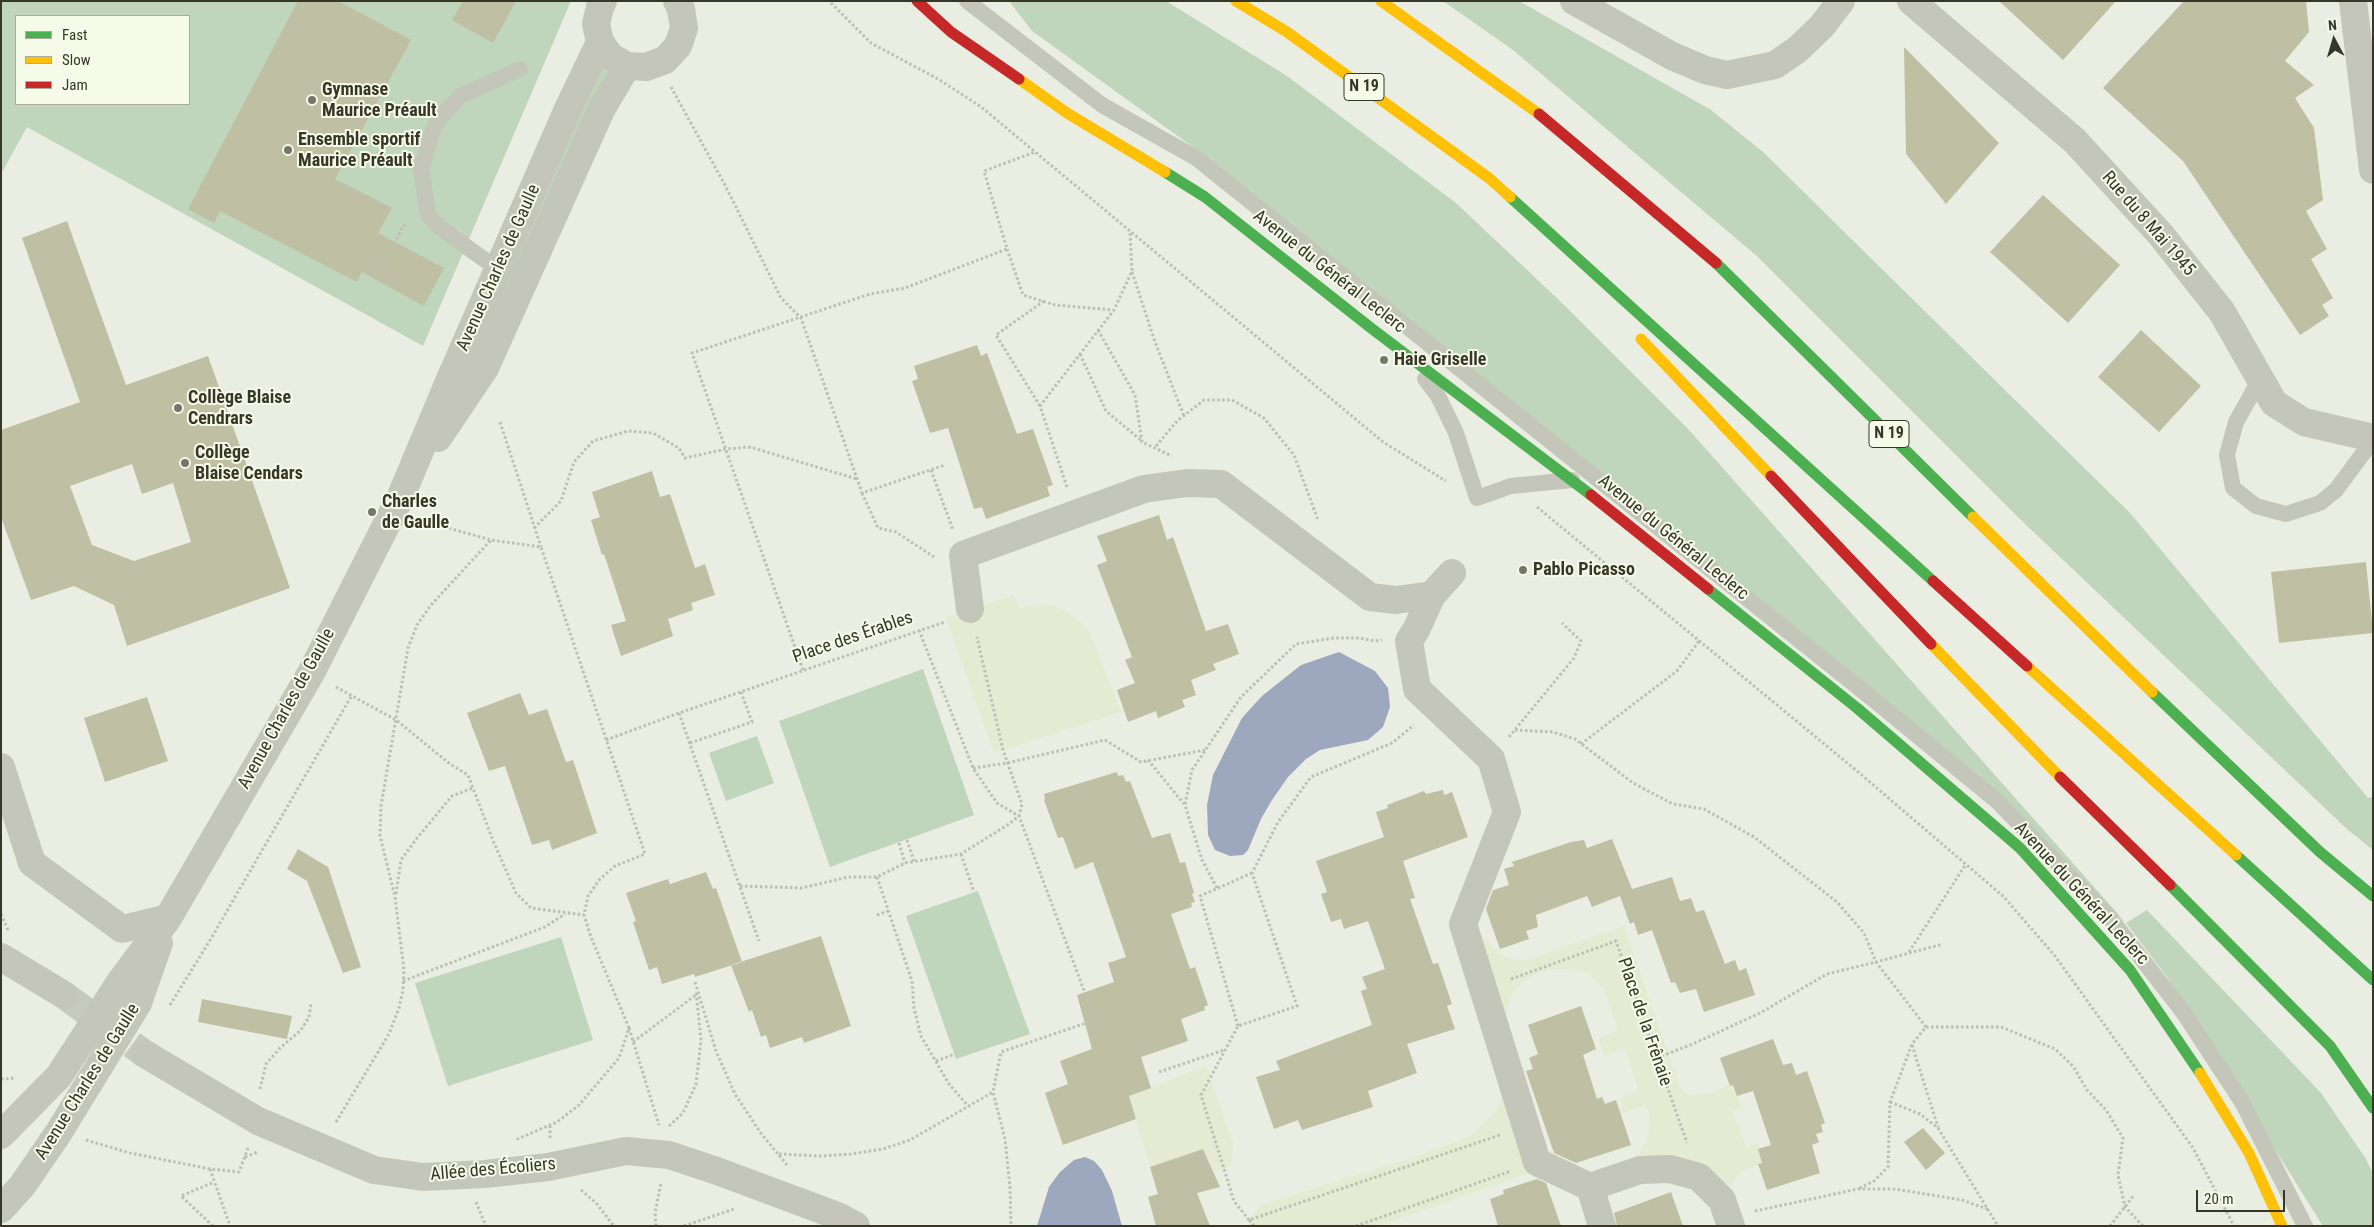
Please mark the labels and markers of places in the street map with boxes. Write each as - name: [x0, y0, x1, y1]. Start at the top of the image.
- place label: Gymnase Maurice Préault: [322, 79, 437, 122]
- marker: Gymnase Maurice Préault: [306, 94, 318, 106]
- place label: Ensemble sportif Maurice Préault: [298, 129, 420, 172]
- marker: Ensemble sportif Maurice Préault: [282, 144, 294, 156]
- place label: Haie Griselle: [1394, 349, 1486, 371]
- marker: Haie Griselle: [1378, 354, 1390, 366]
- place label: Collège Blaise Cendrars: [188, 387, 291, 429]
- marker: Collège Blaise Cendrars: [172, 402, 184, 414]
- place label: Collège Blaise Cendars: [195, 442, 303, 484]
- marker: Collège Blaise Cendars: [179, 457, 191, 469]
- place label: Charles de Gaulle: [382, 491, 449, 534]
- marker: Charles de Gaulle: [366, 506, 378, 518]
- place label: Pablo Picasso: [1533, 559, 1635, 581]
- marker: Pablo Picasso: [1517, 564, 1529, 576]

